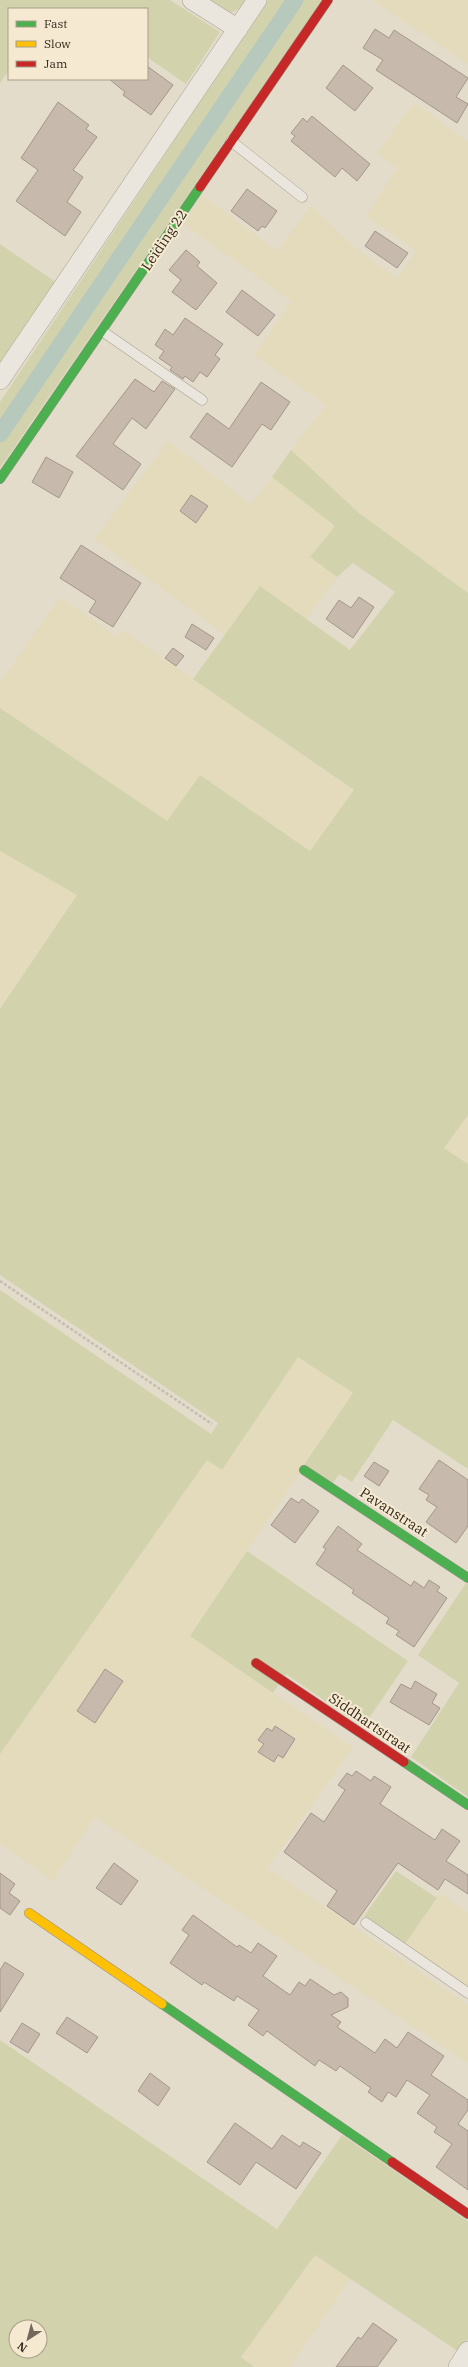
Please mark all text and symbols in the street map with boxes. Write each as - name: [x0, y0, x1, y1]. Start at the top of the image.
- legend: [8, 8, 148, 80]
- text: Fast: [44, 16, 68, 31]
- text: Slow: [44, 36, 71, 51]
- text: Jam: [44, 56, 68, 71]
- street label: Leiding 22: [137, 206, 191, 274]
- street label: Pavanstraat: [356, 1483, 432, 1541]
- street label: Siddhartstraat: [325, 1689, 415, 1757]
- north arrow: [8, 2319, 48, 2359]
- text: N: [14, 2339, 30, 2355]

